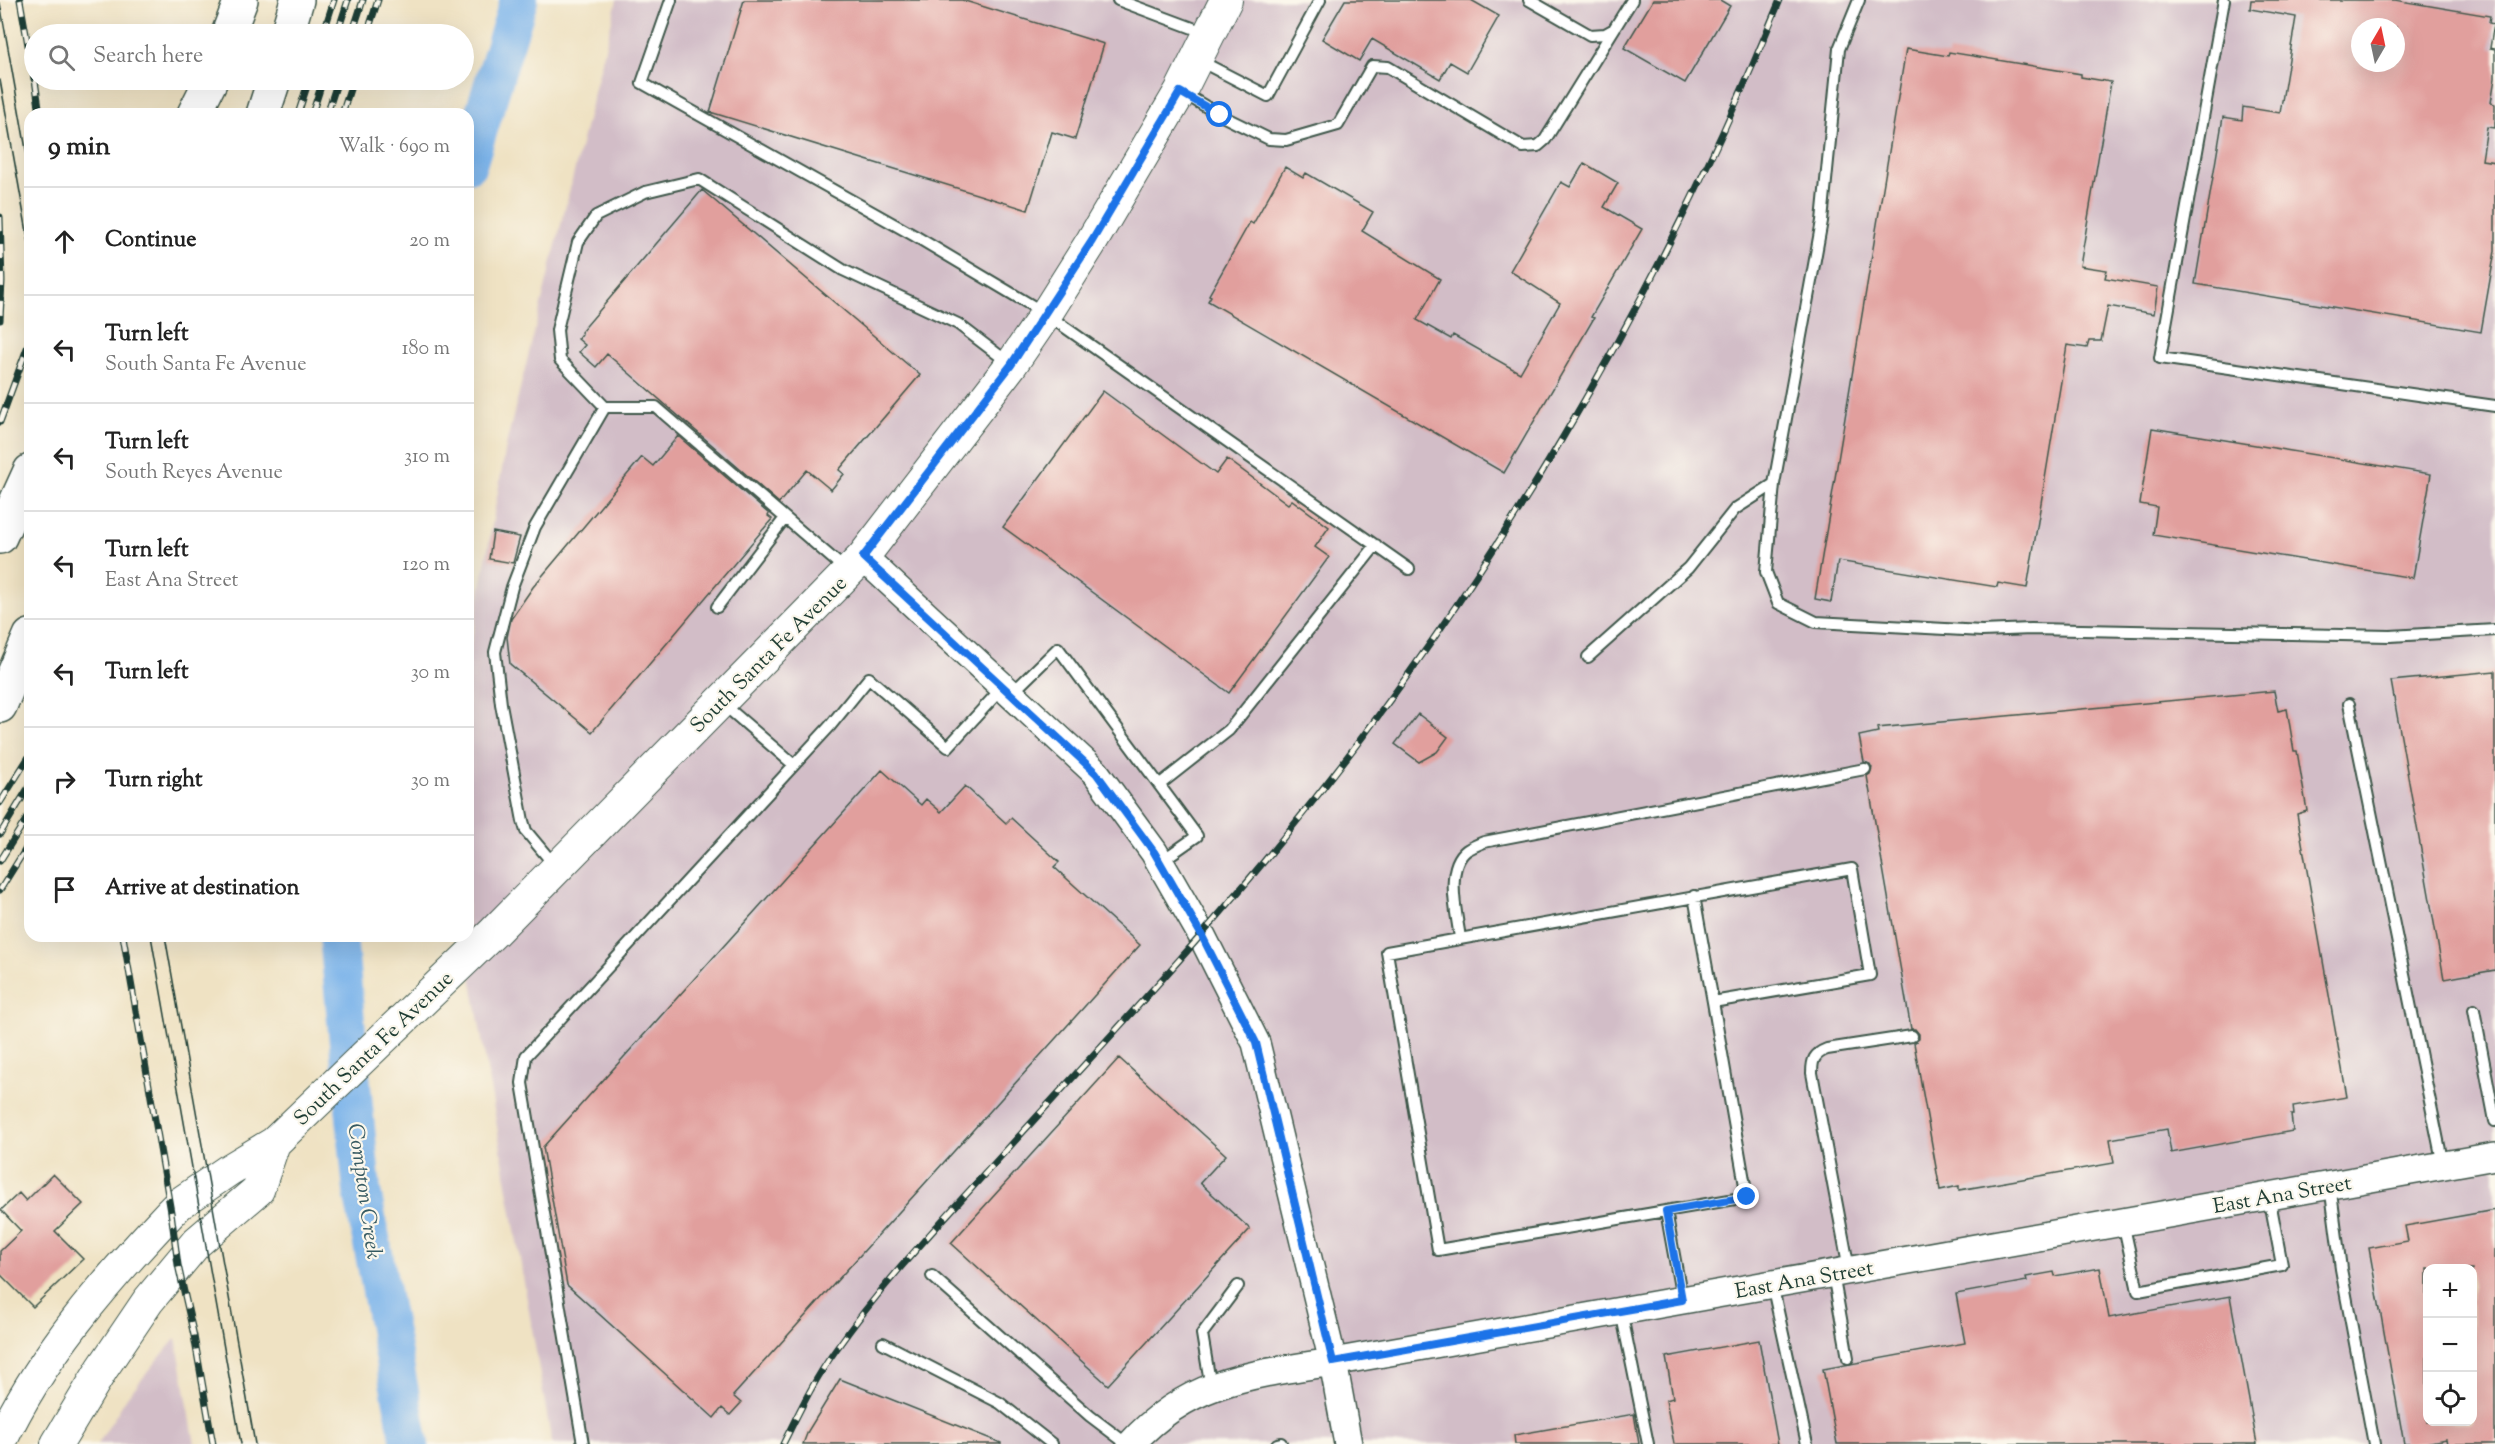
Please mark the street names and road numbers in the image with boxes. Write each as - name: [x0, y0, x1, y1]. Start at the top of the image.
- street label: South Santa Fe Avenue: [684, 570, 855, 741]
- street label: South Santa Fe Avenue: [288, 965, 461, 1134]
- street label: East Ana Street: [2211, 1169, 2354, 1223]
- street label: East Ana Street: [1733, 1254, 1876, 1308]

